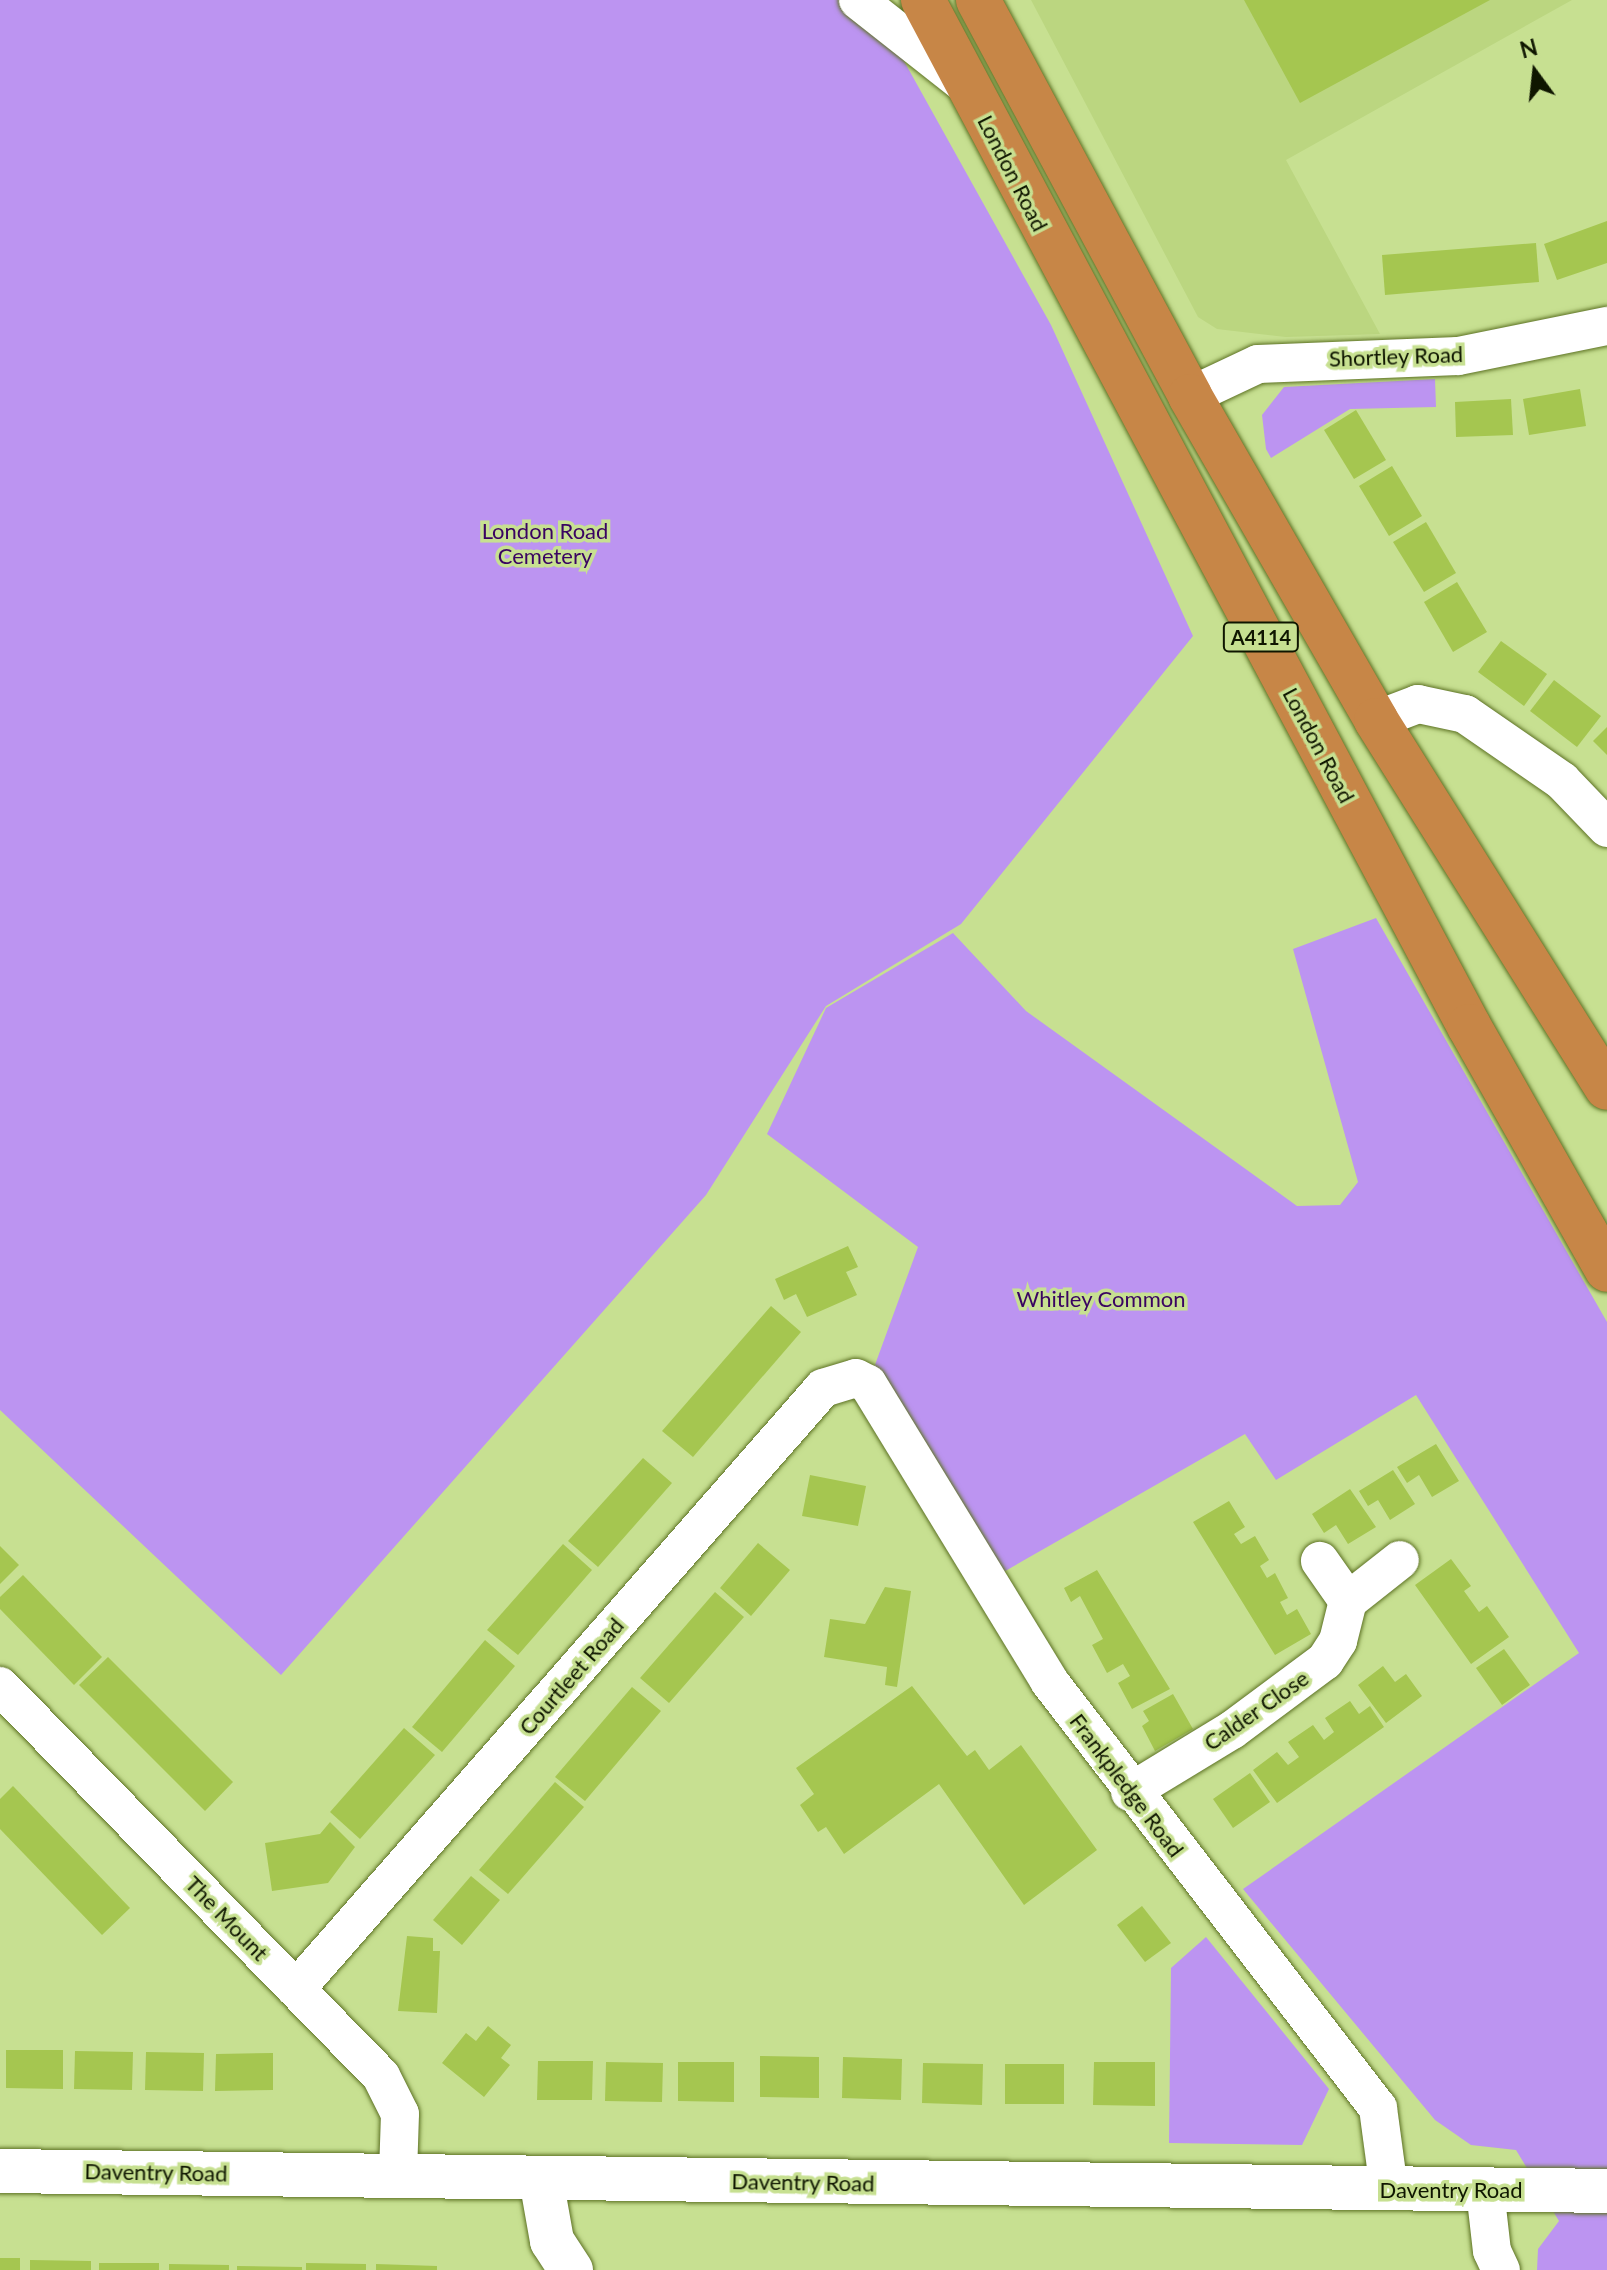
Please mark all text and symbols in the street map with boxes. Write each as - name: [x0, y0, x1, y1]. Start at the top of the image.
- north arrow: [1495, 32, 1575, 112]
- text: N: [1517, 33, 1540, 64]
- street label: London Road: [972, 111, 1054, 235]
- street label: Shortley Road: [1328, 340, 1464, 372]
- park label: London Road Cemetery: [482, 517, 608, 568]
- road number: A4114: [1221, 621, 1301, 653]
- street label: London Road: [1278, 683, 1360, 807]
- park label: Whitley Common: [1016, 1286, 1186, 1312]
- street label: Courtleet Road: [513, 1612, 629, 1740]
- street label: Calder Close: [1199, 1664, 1313, 1756]
- street label: Frankpledge Road: [1065, 1708, 1189, 1862]
- street label: The Mount: [180, 1870, 274, 1966]
- street label: Daventry Road: [84, 2158, 228, 2186]
- street label: Daventry Road: [731, 2168, 875, 2196]
- street label: Daventry Road: [1379, 2177, 1523, 2203]

